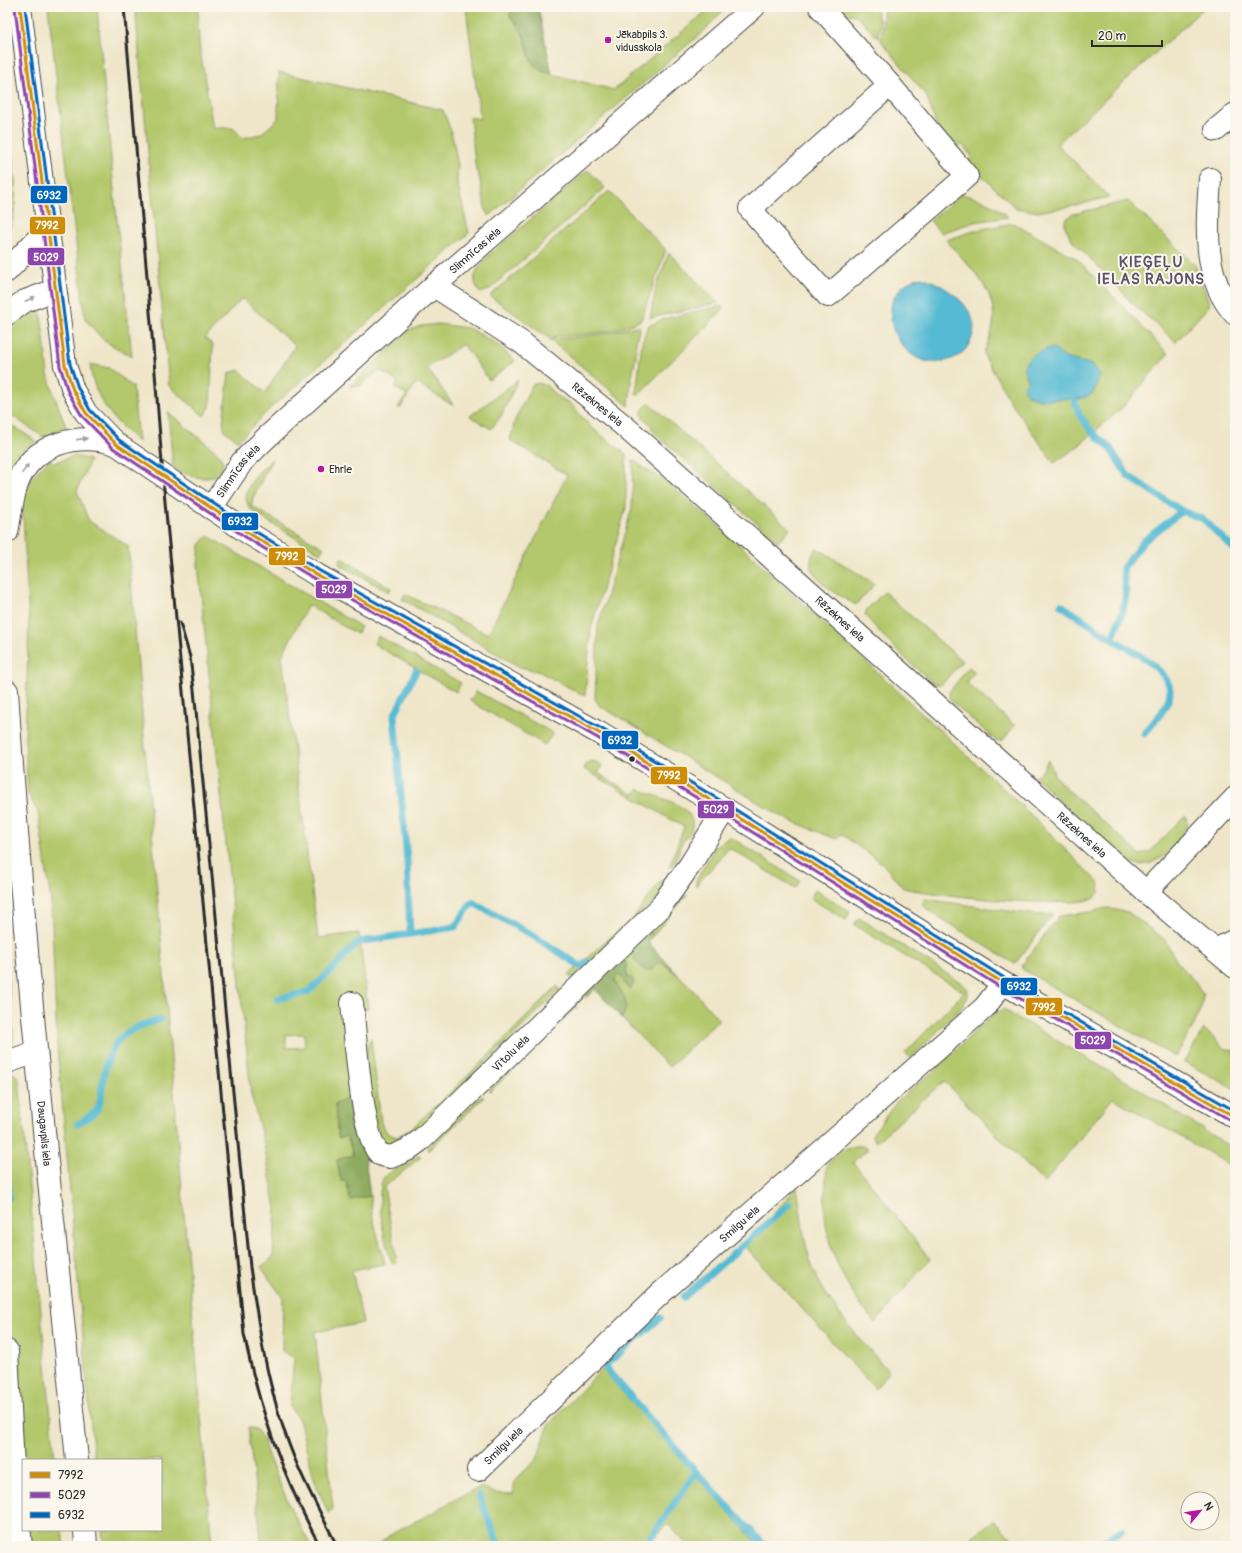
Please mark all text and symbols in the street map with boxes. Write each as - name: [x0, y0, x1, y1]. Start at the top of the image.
- scale bar: [1092, 22, 1162, 48]
- place label: Jēkabpils 3. vidusskola: [615, 28, 668, 54]
- text: 20 m: [1098, 29, 1127, 44]
- marker: Jēkabpils 3. vidusskola: [603, 35, 613, 45]
- line badge: 6932: [30, 185, 68, 204]
- text: 6932: [37, 189, 61, 202]
- line badge: 7992: [29, 216, 66, 235]
- text: 7992: [35, 219, 59, 232]
- street label: Slimnīcas iela: [447, 225, 504, 277]
- line badge: 5029: [27, 247, 65, 266]
- text: 5029: [33, 251, 59, 264]
- district label: ĶIEĢEĻU IELAS RAJONS: [1097, 253, 1205, 289]
- one-way arrow: [24, 296, 35, 302]
- street label: Rēzeknes iela: [569, 380, 625, 429]
- one-way arrow: [75, 435, 88, 442]
- street label: Slimnīcas iela: [214, 442, 263, 500]
- one-way arrow: [21, 463, 30, 474]
- place label: Ehrle: [329, 463, 352, 476]
- marker: Ehrle: [316, 464, 326, 474]
- line badge: 6932: [221, 512, 259, 531]
- text: 6932: [228, 515, 252, 528]
- line badge: 7992: [268, 547, 306, 566]
- text: 7992: [275, 550, 299, 563]
- line badge: 5029: [315, 580, 353, 599]
- text: 5029: [321, 583, 347, 596]
- street label: Rēzeknes iela: [812, 594, 867, 645]
- line badge: 6932: [601, 730, 639, 750]
- text: 6932: [608, 734, 632, 747]
- unlabelled marker: [627, 754, 637, 764]
- line badge: 7992: [650, 766, 688, 785]
- text: 7992: [657, 769, 681, 782]
- line badge: 5029: [697, 800, 735, 819]
- text: 5029: [703, 803, 729, 816]
- street label: Rēzeknes iela: [1054, 809, 1109, 861]
- line badge: 6932: [1000, 977, 1038, 996]
- text: 6932: [1007, 980, 1031, 993]
- line badge: 7992: [1025, 997, 1063, 1016]
- text: 7992: [1032, 1001, 1056, 1014]
- line badge: 5029: [1074, 1031, 1112, 1050]
- street label: Vītolu iela: [490, 1032, 532, 1074]
- text: 5029: [1080, 1034, 1106, 1047]
- street label: Daugavpils iela: [34, 1100, 53, 1167]
- street label: Smilgu iela: [717, 1203, 762, 1246]
- street label: Smilgu iela: [481, 1424, 526, 1468]
- legend: [22, 1459, 162, 1531]
- text: 7992: [58, 1468, 84, 1483]
- text: 5029: [58, 1488, 86, 1503]
- north arrow: [1180, 1491, 1220, 1531]
- text: N: [1201, 1500, 1216, 1513]
- text: 6932: [58, 1508, 85, 1523]

